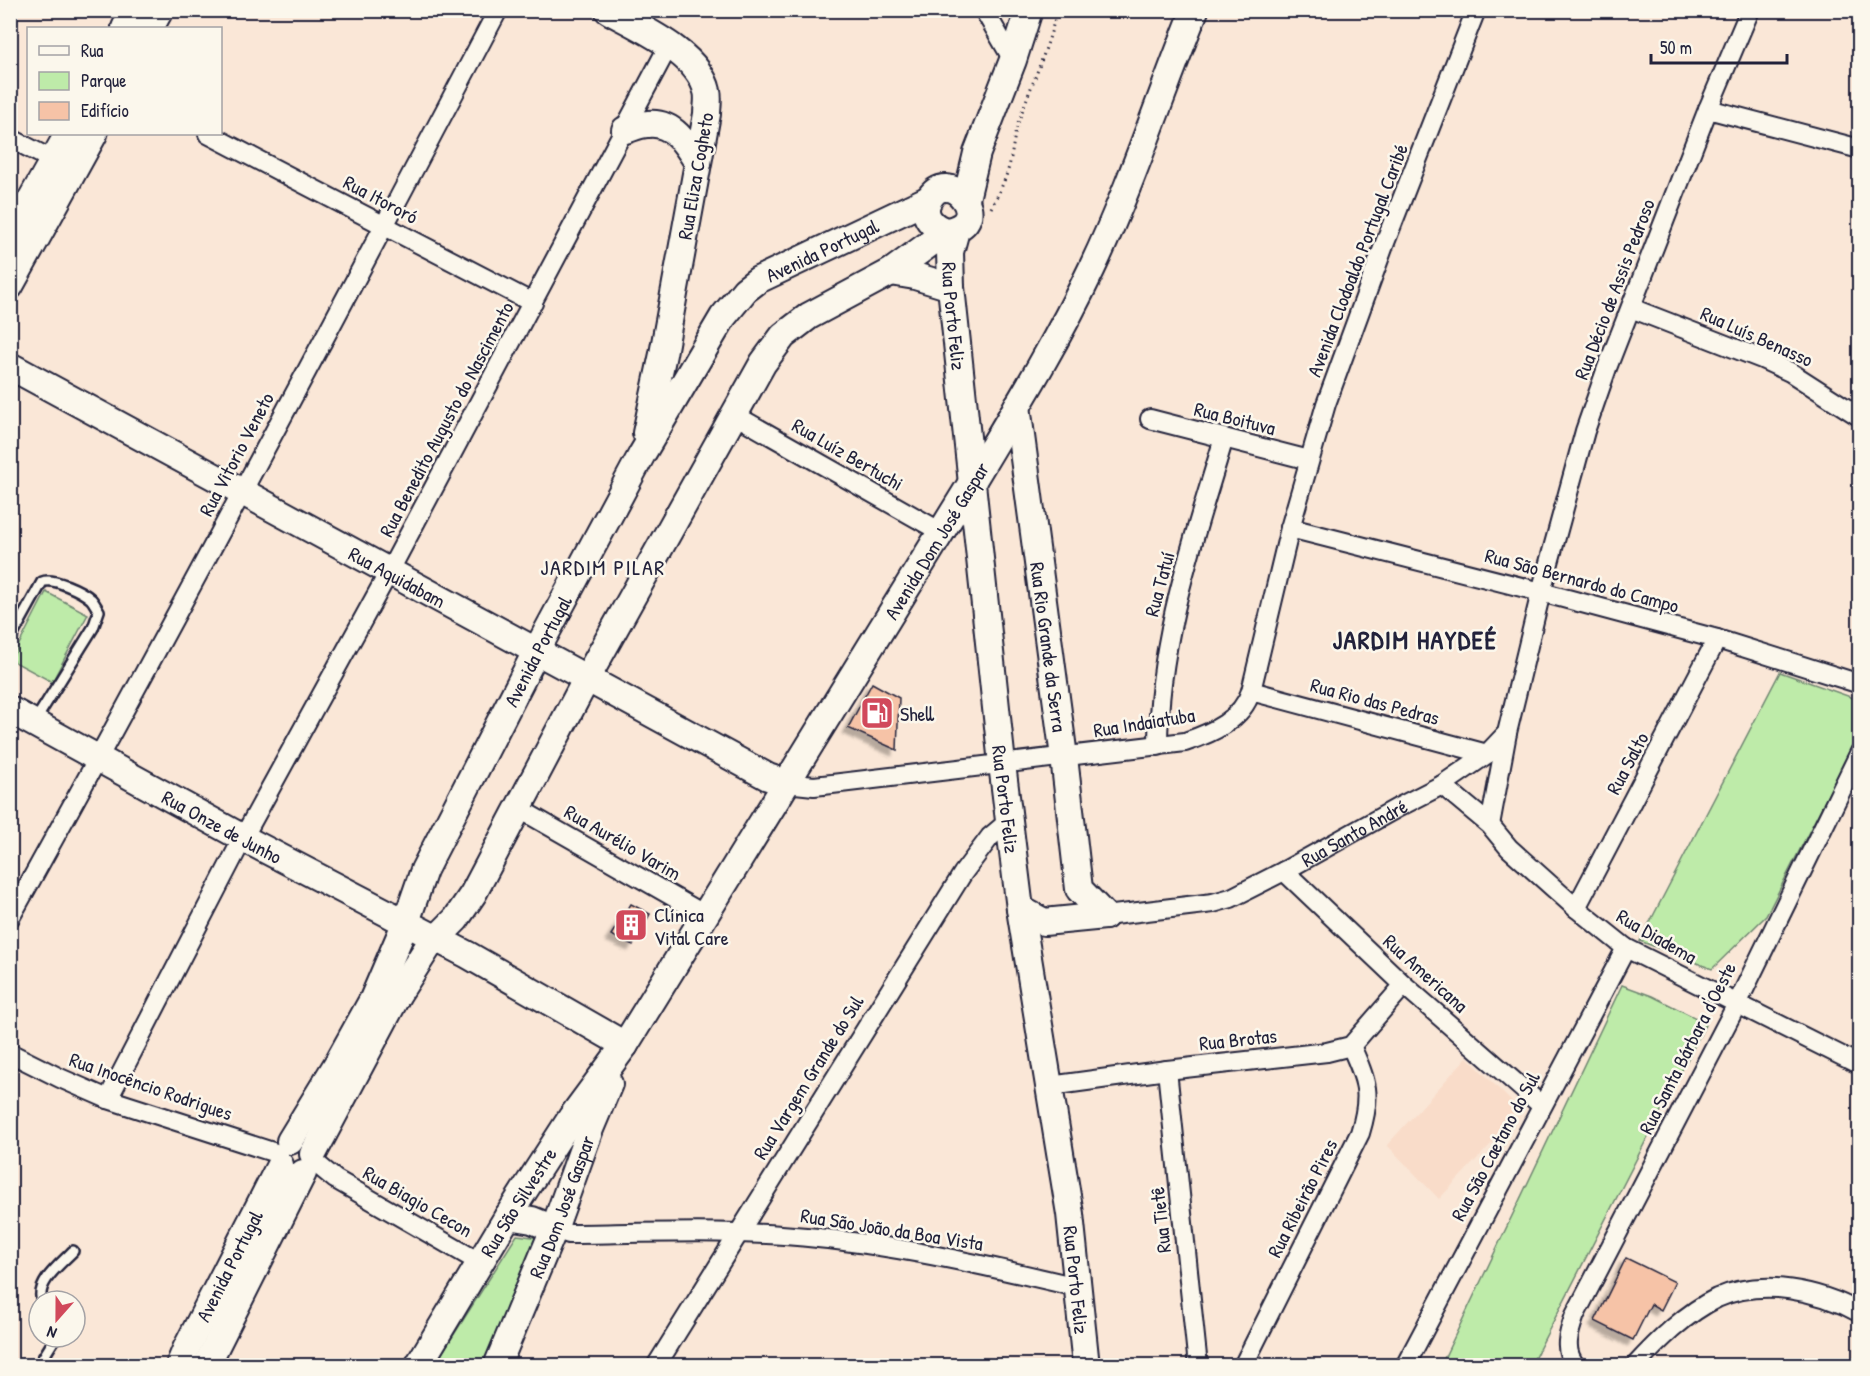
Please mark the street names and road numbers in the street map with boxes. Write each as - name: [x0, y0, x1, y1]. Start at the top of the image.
- street label: Rua Eliza Cogheto: [671, 110, 719, 242]
- street label: Avenida Clodoaldo Portugal Caribé: [1300, 140, 1414, 380]
- street label: Rua Itororó: [339, 168, 423, 230]
- street label: Rua Décio de Assis Pedroso: [1567, 195, 1661, 383]
- street label: Avenida Portugal: [761, 211, 883, 288]
- street label: Rua Porto Feliz: [937, 262, 973, 372]
- street label: Rua Benedito Augusto do Nascimento: [372, 297, 520, 541]
- street label: Rua Luís Benasso: [1697, 299, 1817, 373]
- street label: Rua Vitorio Veneto: [192, 388, 280, 520]
- street label: Rua Boituva: [1192, 395, 1279, 441]
- street label: Rua Luíz Bertuchi: [788, 411, 908, 497]
- street label: Avenida Dom José Gaspar: [877, 456, 995, 624]
- street label: Rua Aquidabam: [344, 539, 451, 614]
- street label: Rua São Bernardo do Campo: [1482, 541, 1682, 619]
- street label: Rua Tatuí: [1137, 549, 1181, 619]
- street label: Rua Rio Grande da Serra: [1025, 560, 1074, 734]
- street label: Avenida Portugal: [497, 590, 578, 711]
- street label: Rua Rio das Pedras: [1308, 671, 1443, 731]
- street label: Rua Indaiatuba: [1091, 701, 1197, 743]
- street label: Rua Salto: [1599, 727, 1655, 799]
- street label: Rua Porto Feliz: [987, 744, 1026, 855]
- street label: Rua Onze de Junho: [158, 783, 287, 869]
- street label: Rua Santo André: [1296, 792, 1412, 872]
- street label: Rua Aurélio Varim: [560, 798, 686, 886]
- street label: Rua Diadema: [1612, 902, 1702, 970]
- street label: Rua Americana: [1378, 928, 1474, 1018]
- street label: Rua Santa Bárbara d'Oeste: [1632, 957, 1742, 1139]
- street label: Rua Vargem Grande do Sul: [747, 989, 870, 1164]
- street label: Rua Brotas: [1198, 1021, 1278, 1056]
- street label: Rua Inocêncio Rodrigues: [66, 1045, 236, 1127]
- street label: Rua São Caetano do Sul: [1444, 1066, 1546, 1225]
- street label: Rua Dom José Gaspar: [522, 1131, 600, 1282]
- street label: Rua Ribeirão Pires: [1261, 1134, 1344, 1262]
- street label: Rua São Silvestre: [473, 1142, 562, 1262]
- street label: Rua Biagio Cecon: [359, 1159, 477, 1243]
- street label: Rua Tietê: [1143, 1186, 1177, 1254]
- street label: Rua São João da Boa Vista: [799, 1201, 985, 1257]
- street label: Avenida Portugal: [189, 1205, 269, 1326]
- street label: Rua Porto Feliz: [1058, 1225, 1096, 1336]

